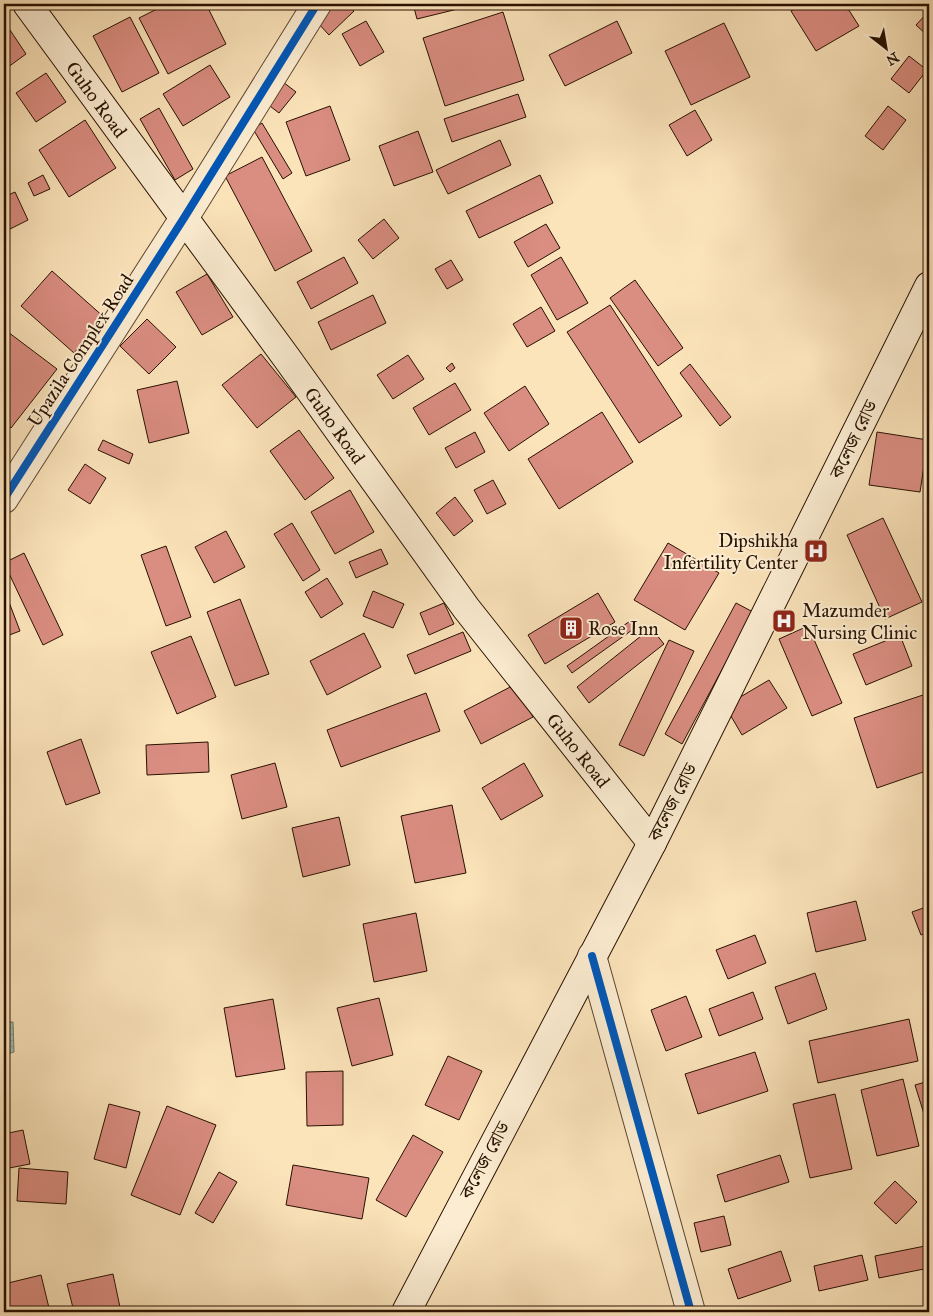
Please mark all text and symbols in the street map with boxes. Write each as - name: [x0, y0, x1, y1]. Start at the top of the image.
- north arrow: [860, 22, 910, 72]
- text: N: [883, 48, 902, 69]
- street label: Guho Road: [61, 57, 132, 142]
- street label: Upazila Complex Road: [22, 269, 139, 431]
- street label: Guho Road: [299, 383, 370, 469]
- street label: কলেজ রোড: [824, 395, 883, 483]
- place label: Dipshikha Infertility Center: [664, 529, 799, 574]
- hospital icon: Dipshikha Infertility Center: [803, 538, 829, 564]
- place label: Mazumder Nursing Clinic: [802, 599, 917, 645]
- hospital icon: Mazumder Nursing Clinic: [771, 608, 797, 634]
- building icon: Rose Inn: [558, 615, 584, 641]
- place label: Rose Inn: [588, 617, 659, 640]
- street label: Guho Road: [542, 709, 615, 793]
- street label: কলেজ রোড: [643, 758, 702, 846]
- street label: কলেজ রোড: [454, 1117, 515, 1204]

